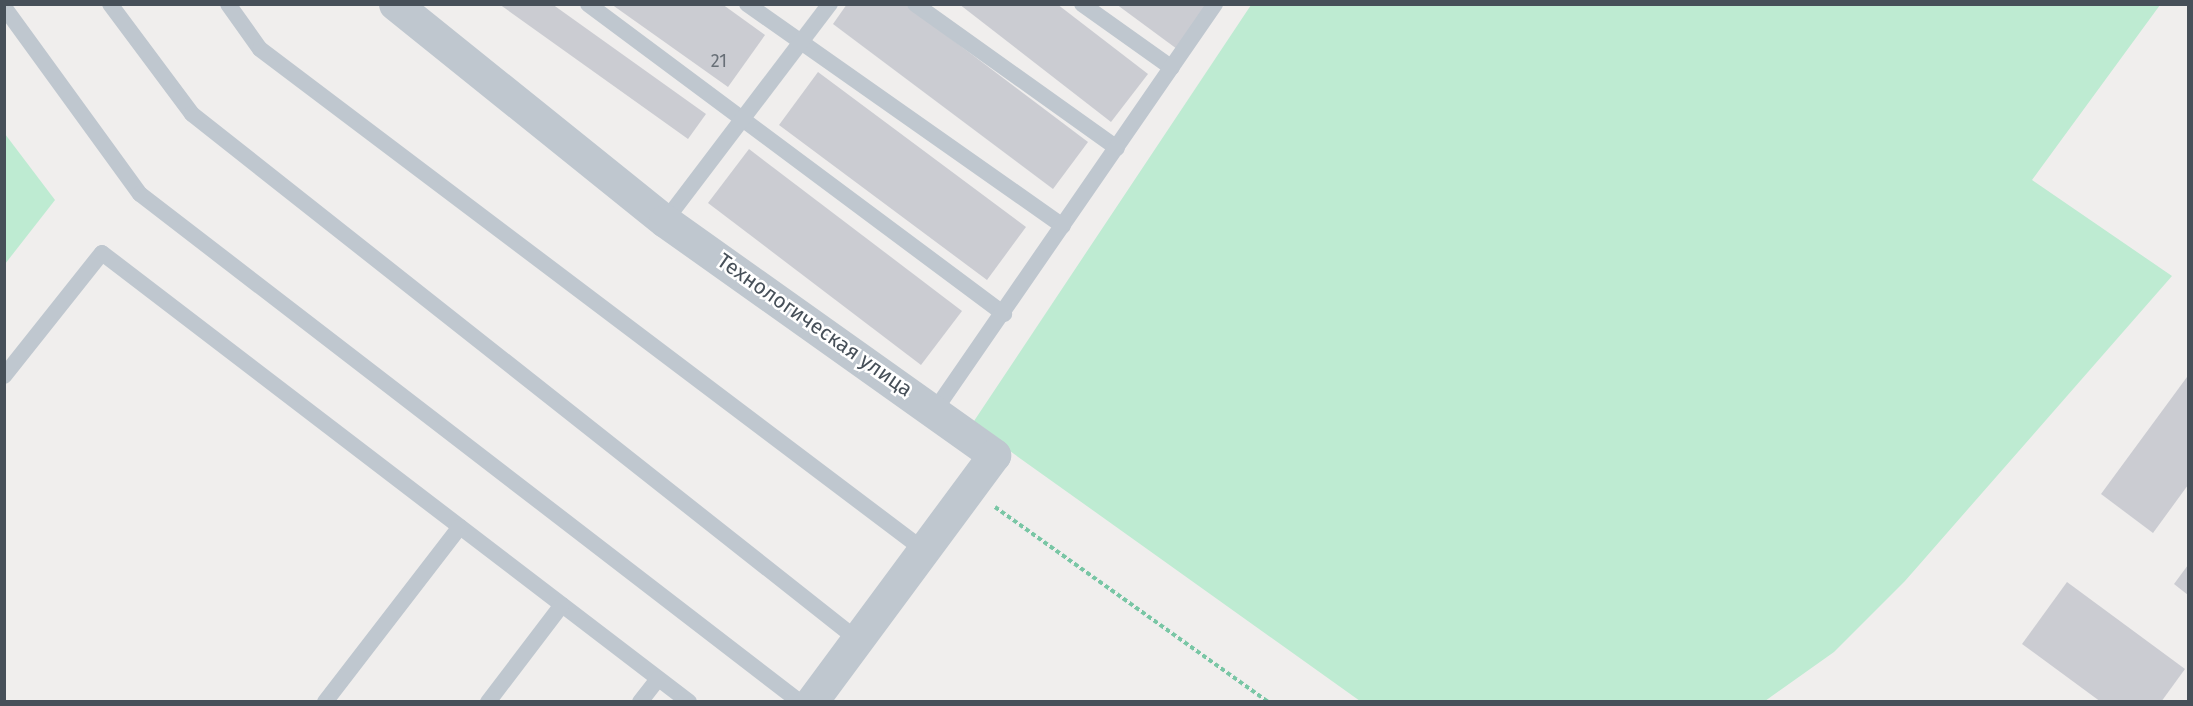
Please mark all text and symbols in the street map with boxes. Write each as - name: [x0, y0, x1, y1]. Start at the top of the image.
- house number: 21: [711, 50, 727, 72]
- street label: Технологическая улица: [713, 248, 917, 402]

